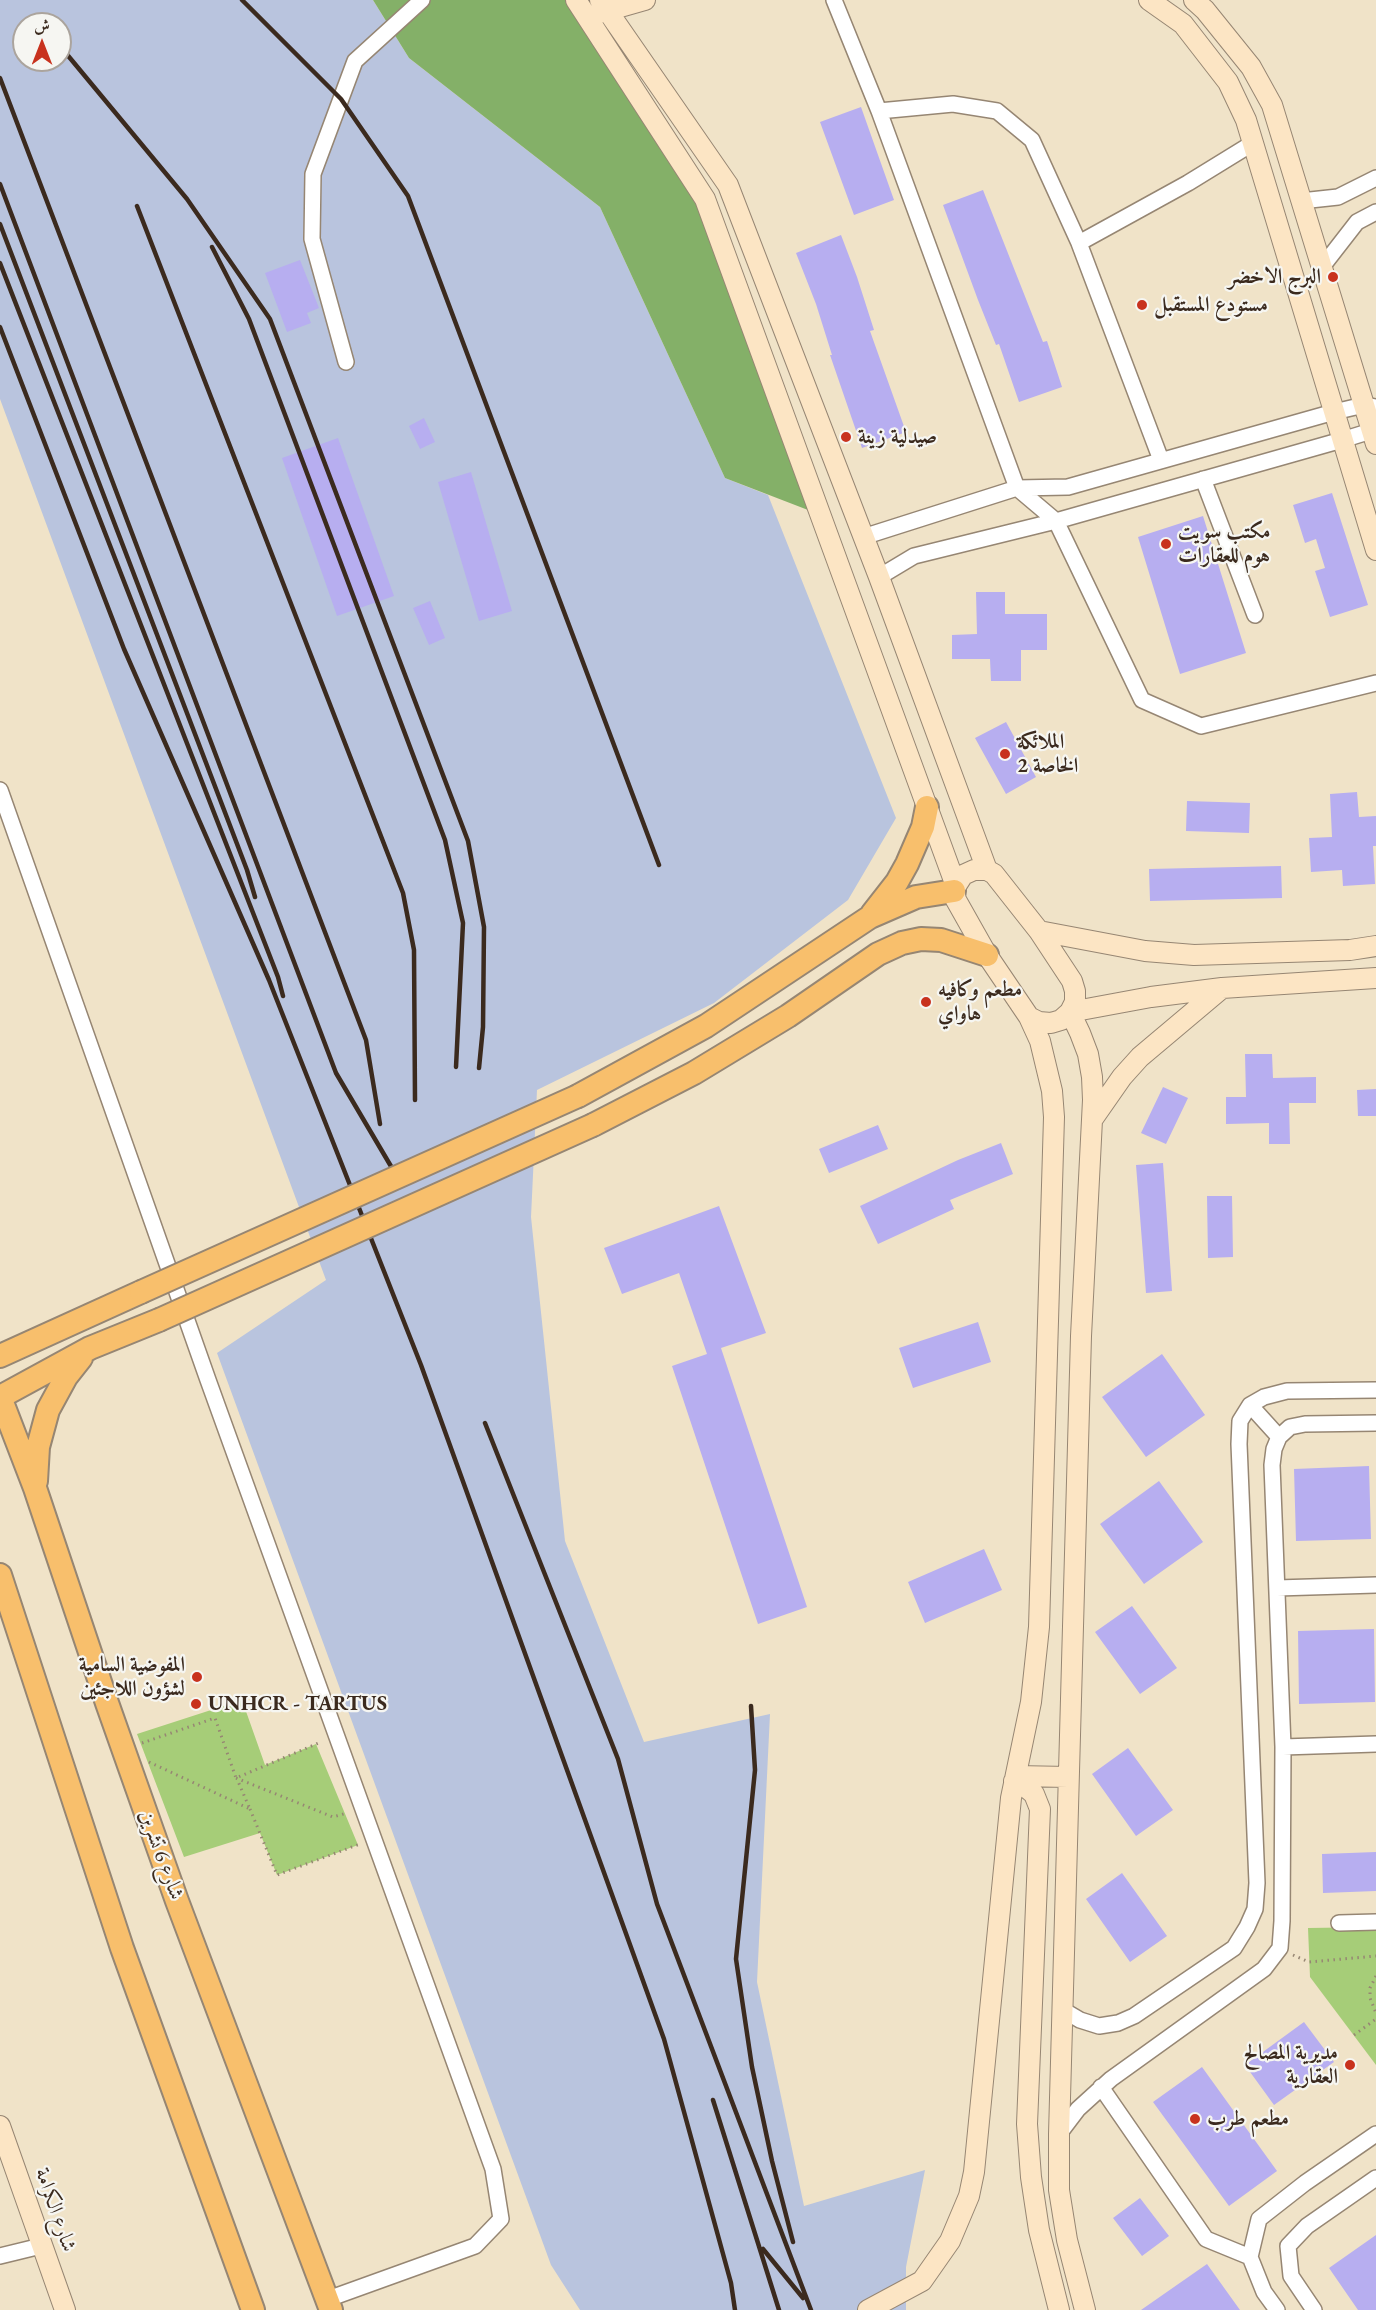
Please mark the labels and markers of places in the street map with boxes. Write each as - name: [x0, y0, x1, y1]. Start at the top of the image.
- place label: البرج الاخضر: [1228, 264, 1321, 290]
- marker: البرج الاخضر: [1326, 270, 1340, 284]
- place label: مستودع المستقبل: [1154, 292, 1268, 318]
- marker: مستودع المستقبل: [1135, 298, 1149, 312]
- place label: صيدلية زينة: [858, 424, 937, 450]
- marker: صيدلية زينة: [839, 430, 853, 444]
- place label: مكتب سويت هوم للعقارات: [1178, 519, 1270, 569]
- marker: مكتب سويت هوم للعقارات: [1159, 537, 1173, 551]
- place label: الملائكة الخاصة 2: [1017, 729, 1078, 779]
- marker: الملائكة الخاصة 2: [998, 747, 1012, 761]
- place label: مطعم وكافيه هاواي: [938, 977, 1022, 1027]
- marker: مطعم وكافيه هاواي: [919, 995, 933, 1009]
- place label: المفوضية السامية لشؤون اللاجئين: [79, 1652, 185, 1702]
- marker: المفوضية السامية لشؤون اللاجئين: [190, 1670, 204, 1684]
- place label: UNHCR - TARTUS: [208, 1691, 387, 1717]
- marker: UNHCR - TARTUS: [189, 1697, 203, 1711]
- place label: مديرية المصالح العقارية: [1244, 2040, 1338, 2090]
- marker: مديرية المصالح العقارية: [1343, 2058, 1357, 2072]
- place label: مطعم طرب: [1207, 2106, 1289, 2132]
- marker: مطعم طرب: [1188, 2112, 1202, 2126]

